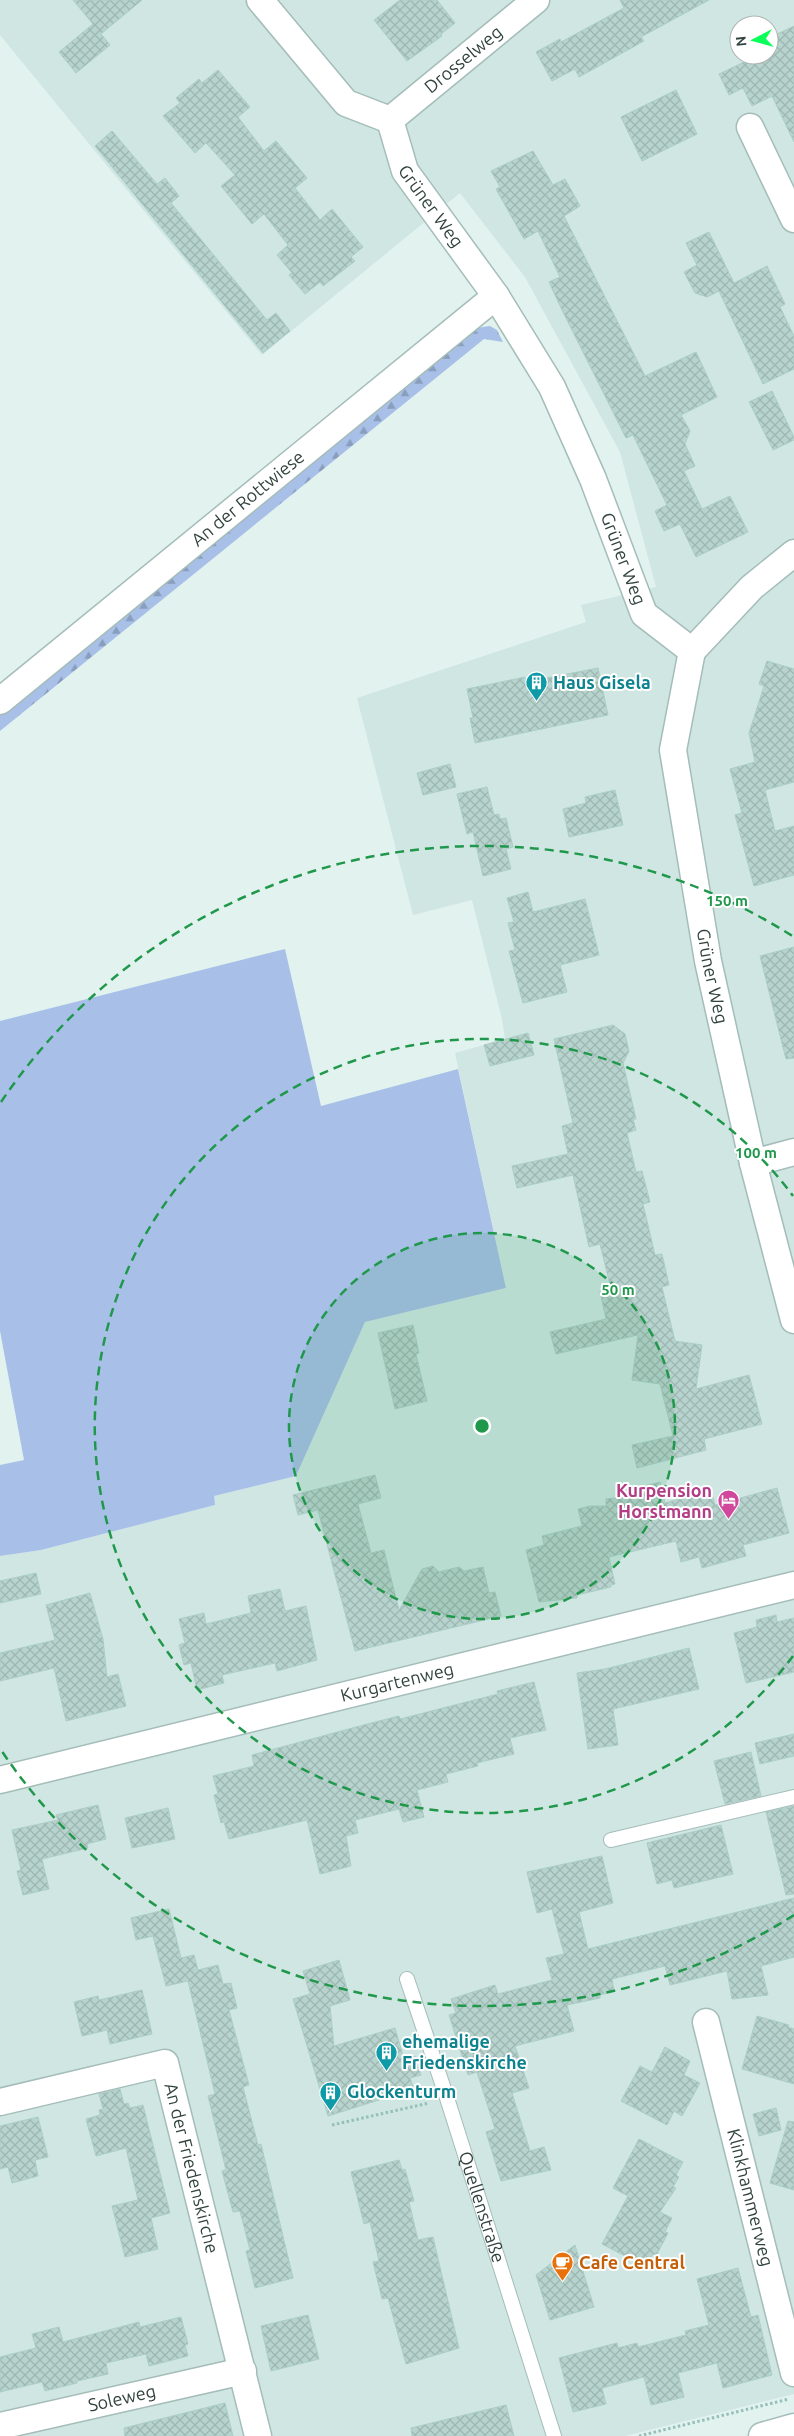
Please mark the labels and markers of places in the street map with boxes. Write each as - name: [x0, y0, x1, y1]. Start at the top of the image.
- building icon: Haus Gisela: [525, 671, 549, 702]
- place label: Haus Gisela: [553, 672, 651, 692]
- centre of rings: [473, 1417, 491, 1435]
- place label: Kurpension Horstmann: [616, 1480, 712, 1521]
- hotel icon: Kurpension Horstmann: [716, 1489, 740, 1520]
- place label: ehemalige Friedenskirche: [402, 2031, 527, 2072]
- building icon: ehemalige Friedenskirche: [374, 2040, 398, 2071]
- building icon: Glockenturm: [319, 2080, 343, 2111]
- place label: Glockenturm: [347, 2081, 456, 2101]
- cafe icon: Cafe Central: [551, 2251, 575, 2282]
- place label: Cafe Central: [579, 2252, 685, 2272]

